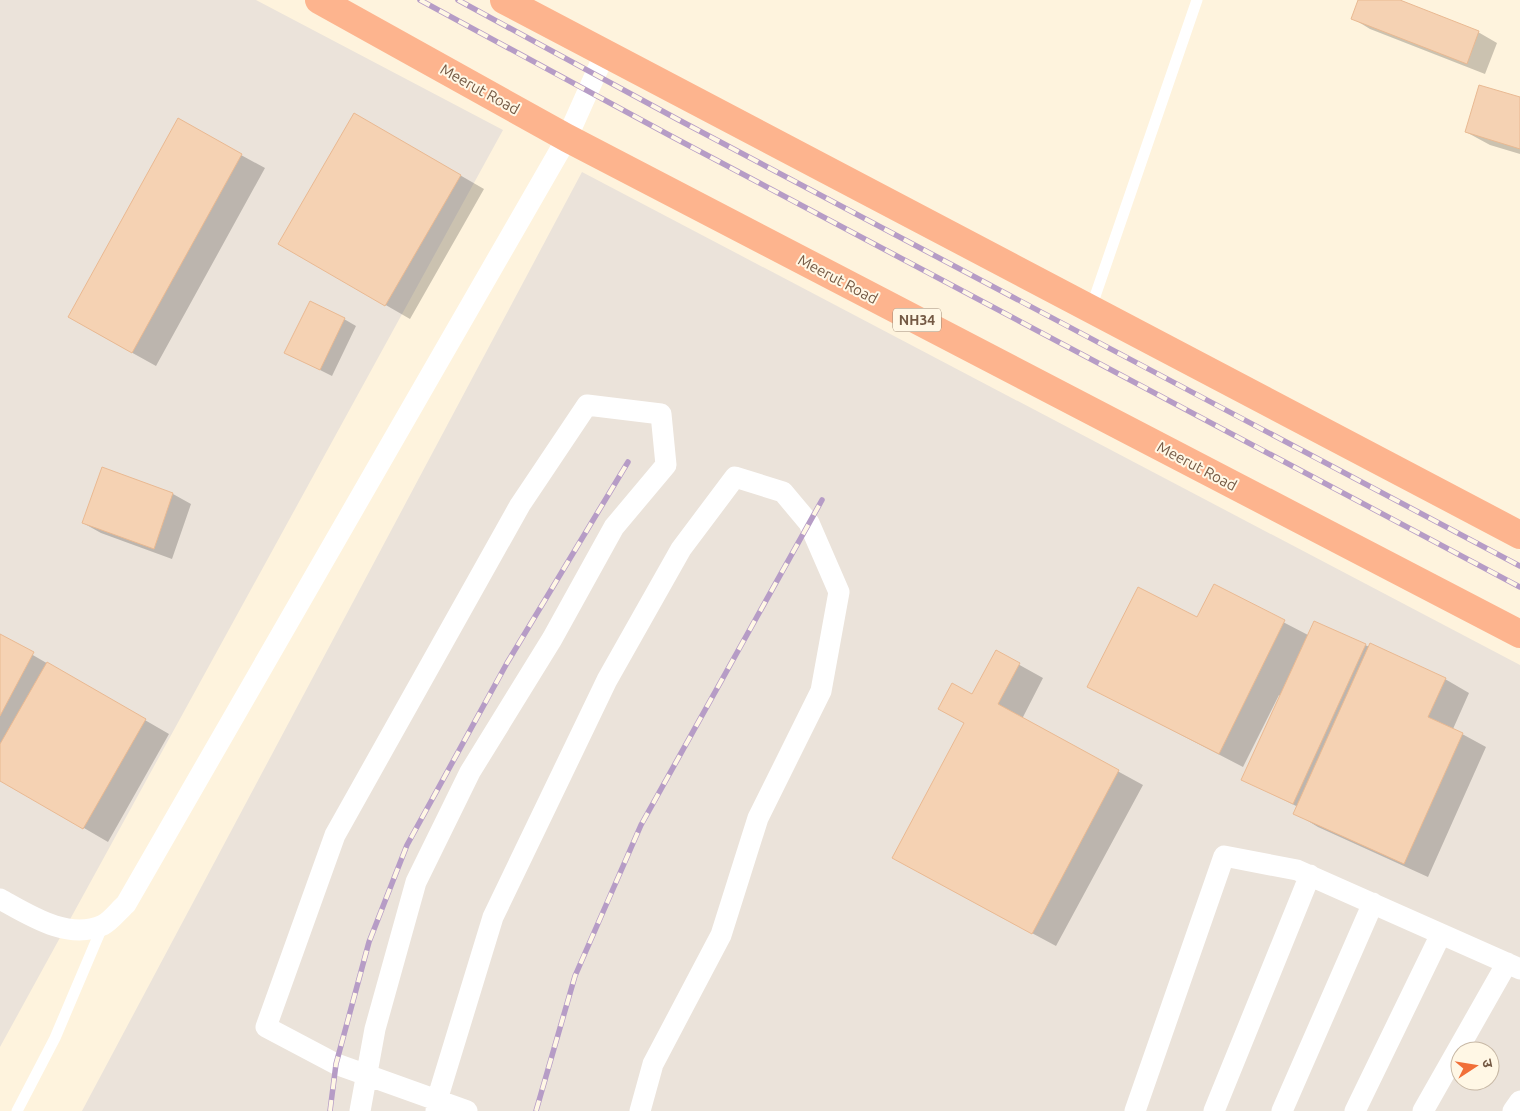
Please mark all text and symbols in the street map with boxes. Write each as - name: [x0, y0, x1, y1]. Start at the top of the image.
- street label: Meerut Road: [437, 60, 523, 118]
- street label: Meerut Road: [795, 251, 881, 307]
- road number: NH34: [893, 308, 941, 332]
- street label: Meerut Road: [1154, 438, 1240, 494]
- north arrow: [1450, 1041, 1500, 1091]
- text: उ: [1479, 1058, 1497, 1070]

